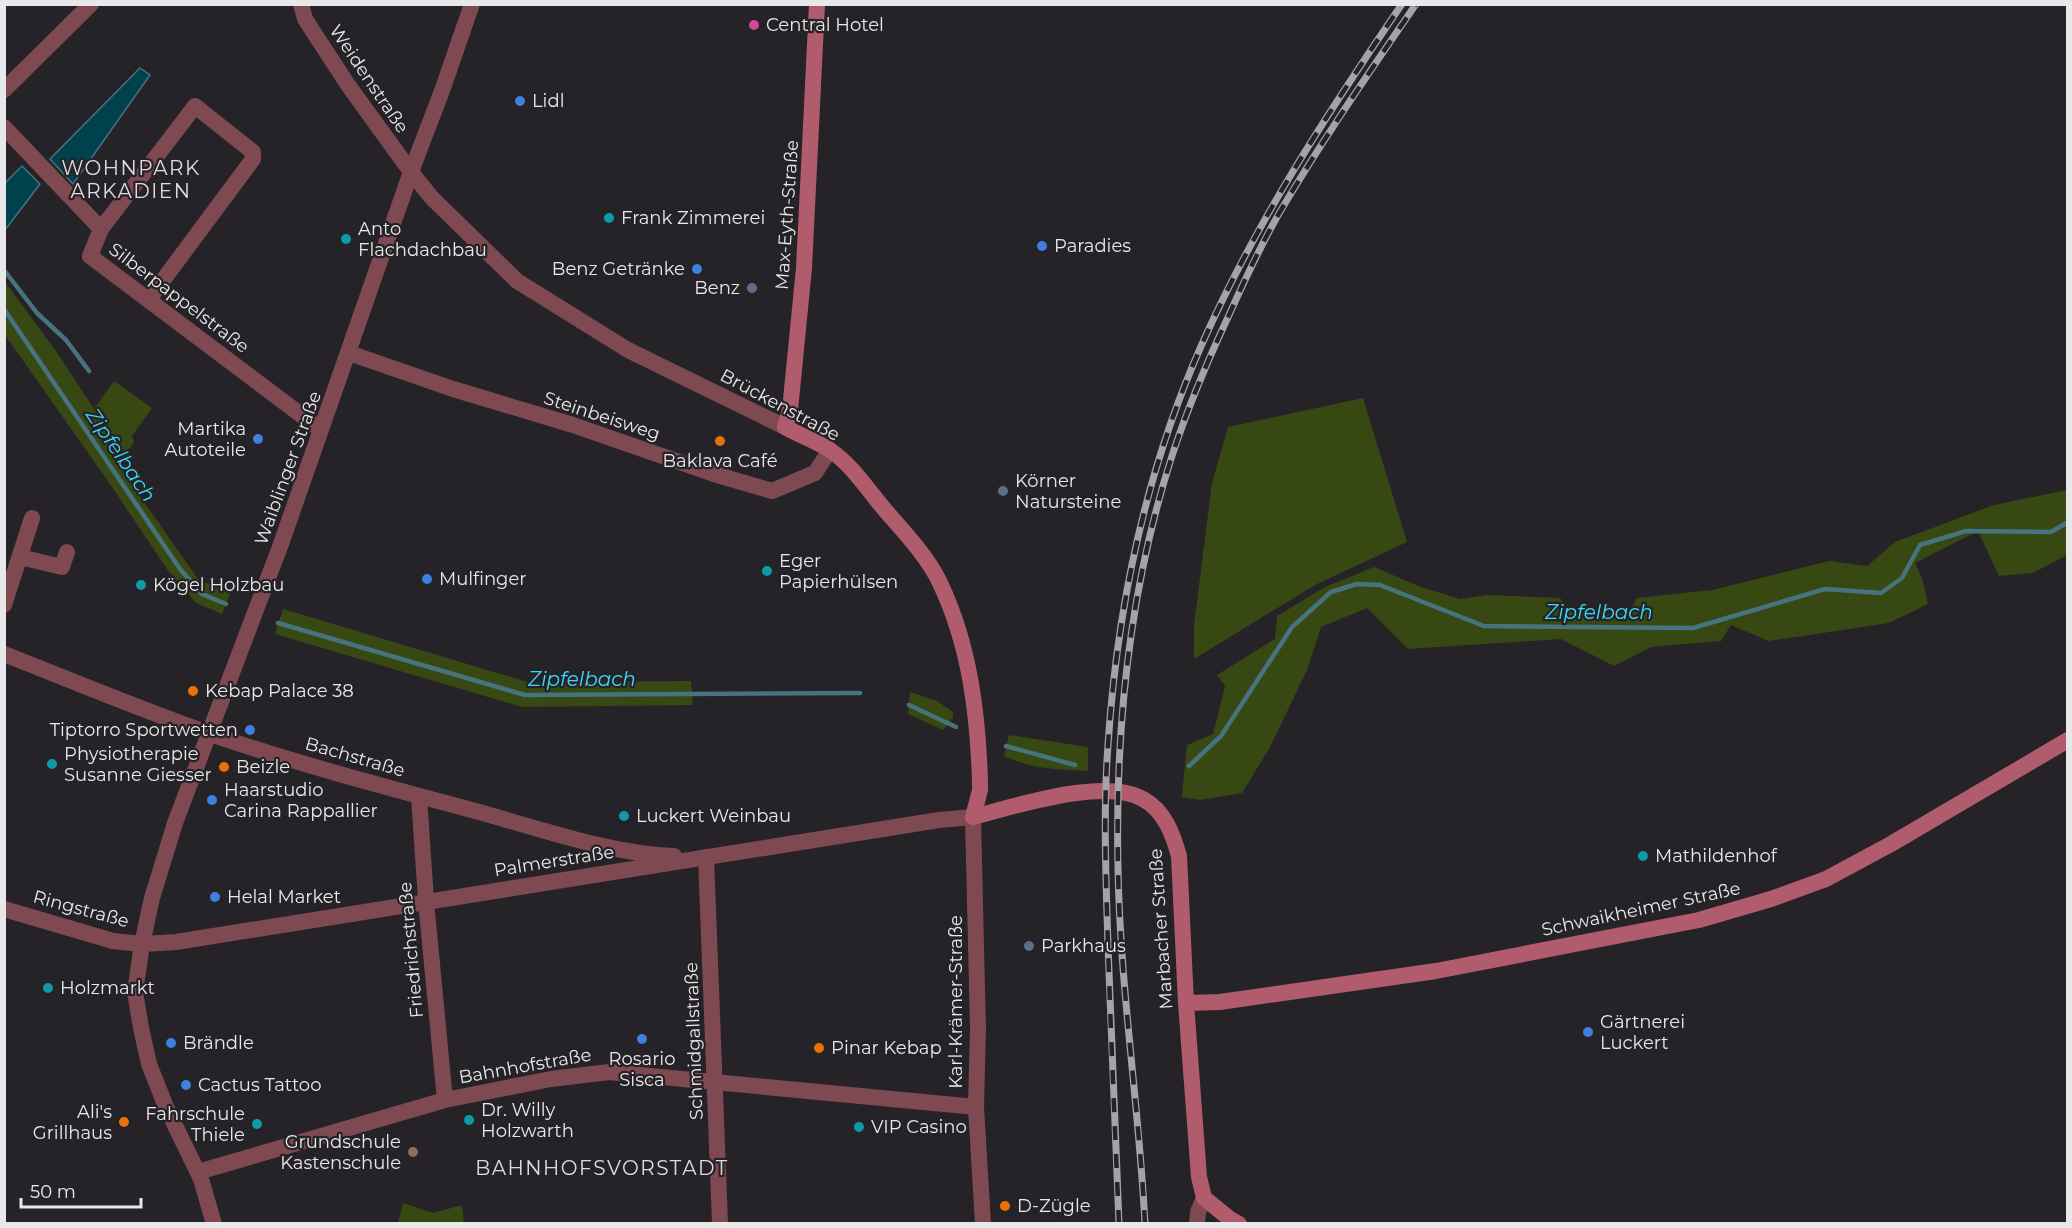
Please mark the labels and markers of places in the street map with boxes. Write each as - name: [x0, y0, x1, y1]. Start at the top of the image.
- place label: Central Hotel: [766, 14, 884, 36]
- marker: Central Hotel: [747, 18, 761, 32]
- place label: Lidl: [532, 90, 565, 112]
- marker: Lidl: [513, 94, 527, 108]
- place label: Frank Zimmerei: [621, 207, 765, 229]
- marker: Frank Zimmerei: [602, 211, 616, 225]
- place label: Anto Flachdachbau: [358, 218, 487, 261]
- marker: Anto Flachdachbau: [339, 232, 353, 246]
- place label: Paradies: [1054, 235, 1131, 257]
- marker: Paradies: [1035, 239, 1049, 253]
- place label: Benz Getränke: [552, 258, 685, 280]
- marker: Benz Getränke: [690, 262, 704, 276]
- place label: Benz: [694, 277, 740, 299]
- marker: Benz: [745, 281, 759, 295]
- place label: Martika Autoteile: [165, 418, 246, 461]
- marker: Martika Autoteile: [251, 432, 265, 446]
- marker: Baklava Café: [713, 434, 727, 448]
- place label: Baklava Café: [662, 450, 778, 472]
- place label: Körner Natursteine: [1015, 470, 1121, 513]
- marker: Körner Natursteine: [996, 484, 1010, 498]
- place label: Eger Papierhülsen: [779, 550, 898, 593]
- marker: Eger Papierhülsen: [760, 564, 774, 578]
- place label: Mulfinger: [439, 568, 527, 590]
- marker: Mulfinger: [420, 572, 434, 586]
- place label: Kögel Holzbau: [153, 574, 284, 596]
- marker: Kögel Holzbau: [134, 578, 148, 592]
- place label: Kebap Palace 38: [205, 680, 354, 702]
- marker: Kebap Palace 38: [186, 684, 200, 698]
- place label: Tiptorro Sportwetten: [50, 719, 238, 741]
- marker: Tiptorro Sportwetten: [243, 723, 257, 737]
- place label: Physiotherapie Susanne Giesser: [64, 743, 212, 786]
- place label: Beizle: [236, 756, 290, 778]
- marker: Physiotherapie Susanne Giesser: [45, 757, 59, 771]
- marker: Beizle: [217, 760, 231, 774]
- place label: Haarstudio Carina Rappallier: [224, 779, 378, 822]
- marker: Haarstudio Carina Rappallier: [205, 793, 219, 807]
- place label: Luckert Weinbau: [636, 805, 791, 827]
- marker: Luckert Weinbau: [617, 809, 631, 823]
- place label: Mathildenhof: [1655, 845, 1778, 867]
- marker: Mathildenhof: [1636, 849, 1650, 863]
- place label: Helal Market: [227, 886, 341, 908]
- marker: Helal Market: [208, 890, 222, 904]
- place label: Parkhaus: [1041, 935, 1126, 957]
- marker: Parkhaus: [1022, 939, 1036, 953]
- place label: Holzmarkt: [60, 977, 155, 999]
- marker: Holzmarkt: [41, 981, 55, 995]
- place label: Gärtnerei Luckert: [1600, 1011, 1685, 1054]
- marker: Gärtnerei Luckert: [1581, 1025, 1595, 1039]
- place label: Brändle: [183, 1032, 254, 1054]
- marker: Rosario Sisca: [635, 1032, 649, 1046]
- marker: Brändle: [164, 1036, 178, 1050]
- place label: Pinar Kebap: [831, 1037, 942, 1059]
- marker: Pinar Kebap: [812, 1041, 826, 1055]
- place label: Rosario Sisca: [609, 1048, 675, 1091]
- place label: Cactus Tattoo: [198, 1074, 321, 1096]
- marker: Cactus Tattoo: [179, 1078, 193, 1092]
- place label: Dr. Willy Holzwarth: [481, 1099, 574, 1142]
- place label: Ali's Grillhaus: [33, 1101, 112, 1144]
- place label: Fahrschule Thiele: [145, 1103, 245, 1146]
- marker: Dr. Willy Holzwarth: [462, 1113, 476, 1127]
- marker: Ali's Grillhaus: [117, 1115, 131, 1129]
- place label: VIP Casino: [871, 1116, 967, 1138]
- marker: Fahrschule Thiele: [250, 1117, 264, 1131]
- marker: VIP Casino: [852, 1120, 866, 1134]
- place label: Grundschule Kastenschule: [280, 1131, 401, 1174]
- marker: Grundschule Kastenschule: [406, 1145, 420, 1159]
- place label: D-Zügle: [1017, 1195, 1091, 1217]
- marker: D-Zügle: [998, 1199, 1012, 1213]

